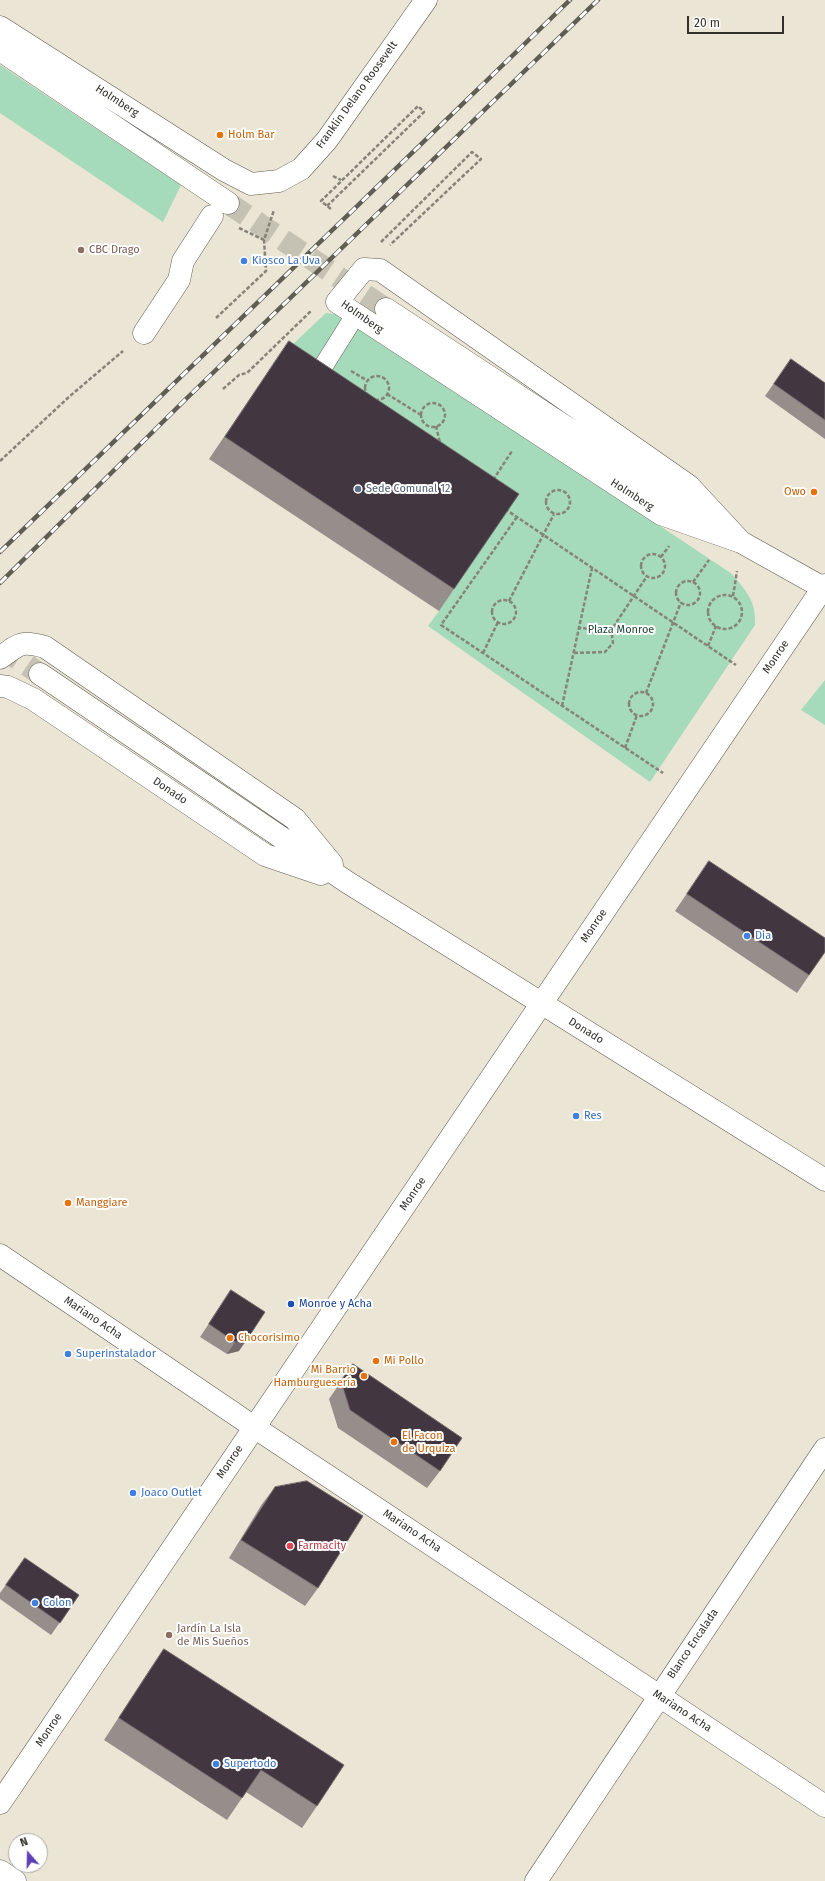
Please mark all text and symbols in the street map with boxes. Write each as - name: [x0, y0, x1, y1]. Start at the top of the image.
- scale bar: [689, 8, 786, 34]
- text: 20 m: [694, 16, 720, 30]
- street label: Franklin Delano Roosevelt: [314, 39, 400, 151]
- street label: Holmberg: [93, 82, 141, 120]
- place label: Holm Bar: [228, 128, 274, 142]
- marker: Holm Bar: [215, 130, 225, 140]
- place label: CBC Drago: [89, 243, 140, 257]
- marker: CBC Drago: [76, 245, 86, 255]
- place label: Kiosco La Uva: [252, 254, 320, 268]
- marker: Kiosco La Uva: [239, 256, 249, 266]
- street label: Holmberg: [338, 298, 386, 336]
- street label: Holmberg: [608, 476, 656, 514]
- place label: Sede Comunal 12: [366, 482, 450, 496]
- marker: Sede Comunal 12: [353, 484, 363, 494]
- place label: Owo: [784, 485, 806, 499]
- marker: Owo: [809, 487, 819, 497]
- park label: Plaza Monroe: [588, 623, 654, 637]
- street label: Monroe: [760, 638, 792, 676]
- street label: Donado: [150, 775, 190, 807]
- street label: Monroe: [578, 907, 610, 945]
- place label: Dia: [755, 929, 771, 943]
- marker: Dia: [742, 931, 752, 941]
- street label: Donado: [566, 1015, 606, 1047]
- place label: Res: [584, 1109, 602, 1123]
- marker: Res: [571, 1111, 581, 1121]
- street label: Monroe: [397, 1175, 429, 1213]
- place label: Manggiare: [76, 1196, 127, 1210]
- marker: Manggiare: [63, 1198, 73, 1208]
- street label: Mariano Acha: [61, 1294, 125, 1342]
- place label: Monroe y Acha: [299, 1297, 372, 1311]
- marker: Monroe y Acha: [286, 1299, 296, 1309]
- place label: Chocorisimo: [238, 1331, 300, 1345]
- marker: Chocorisimo: [225, 1333, 235, 1343]
- place label: Superinstalador: [76, 1347, 156, 1361]
- marker: Superinstalador: [63, 1349, 73, 1359]
- place label: Mi Pollo: [384, 1354, 424, 1368]
- marker: Mi Pollo: [371, 1356, 381, 1366]
- place label: Mi Barrio Hamburguesería: [274, 1363, 356, 1389]
- marker: Mi Barrio Hamburguesería: [359, 1371, 369, 1381]
- place label: El Facon de Urquiza: [402, 1429, 455, 1455]
- marker: El Facon de Urquiza: [389, 1437, 399, 1447]
- street label: Monroe: [214, 1443, 246, 1481]
- place label: Joaco Outlet: [141, 1486, 202, 1500]
- marker: Joaco Outlet: [128, 1488, 138, 1498]
- street label: Mariano Acha: [380, 1507, 444, 1555]
- place label: Farmacity: [298, 1539, 346, 1553]
- marker: Farmacity: [285, 1541, 295, 1551]
- place label: Colon: [43, 1596, 71, 1610]
- marker: Colon: [30, 1598, 40, 1608]
- street label: Blanco Encalada: [665, 1606, 721, 1682]
- place label: Jardín La Isla de Mis Sueños: [177, 1622, 249, 1648]
- marker: Jardín La Isla de Mis Sueños: [164, 1630, 174, 1640]
- street label: Mariano Acha: [650, 1687, 714, 1735]
- street label: Monroe: [33, 1711, 65, 1749]
- place label: Supertodo: [224, 1757, 276, 1771]
- marker: Supertodo: [211, 1759, 221, 1769]
- north arrow: [8, 1833, 48, 1873]
- text: N: [18, 1835, 30, 1850]

